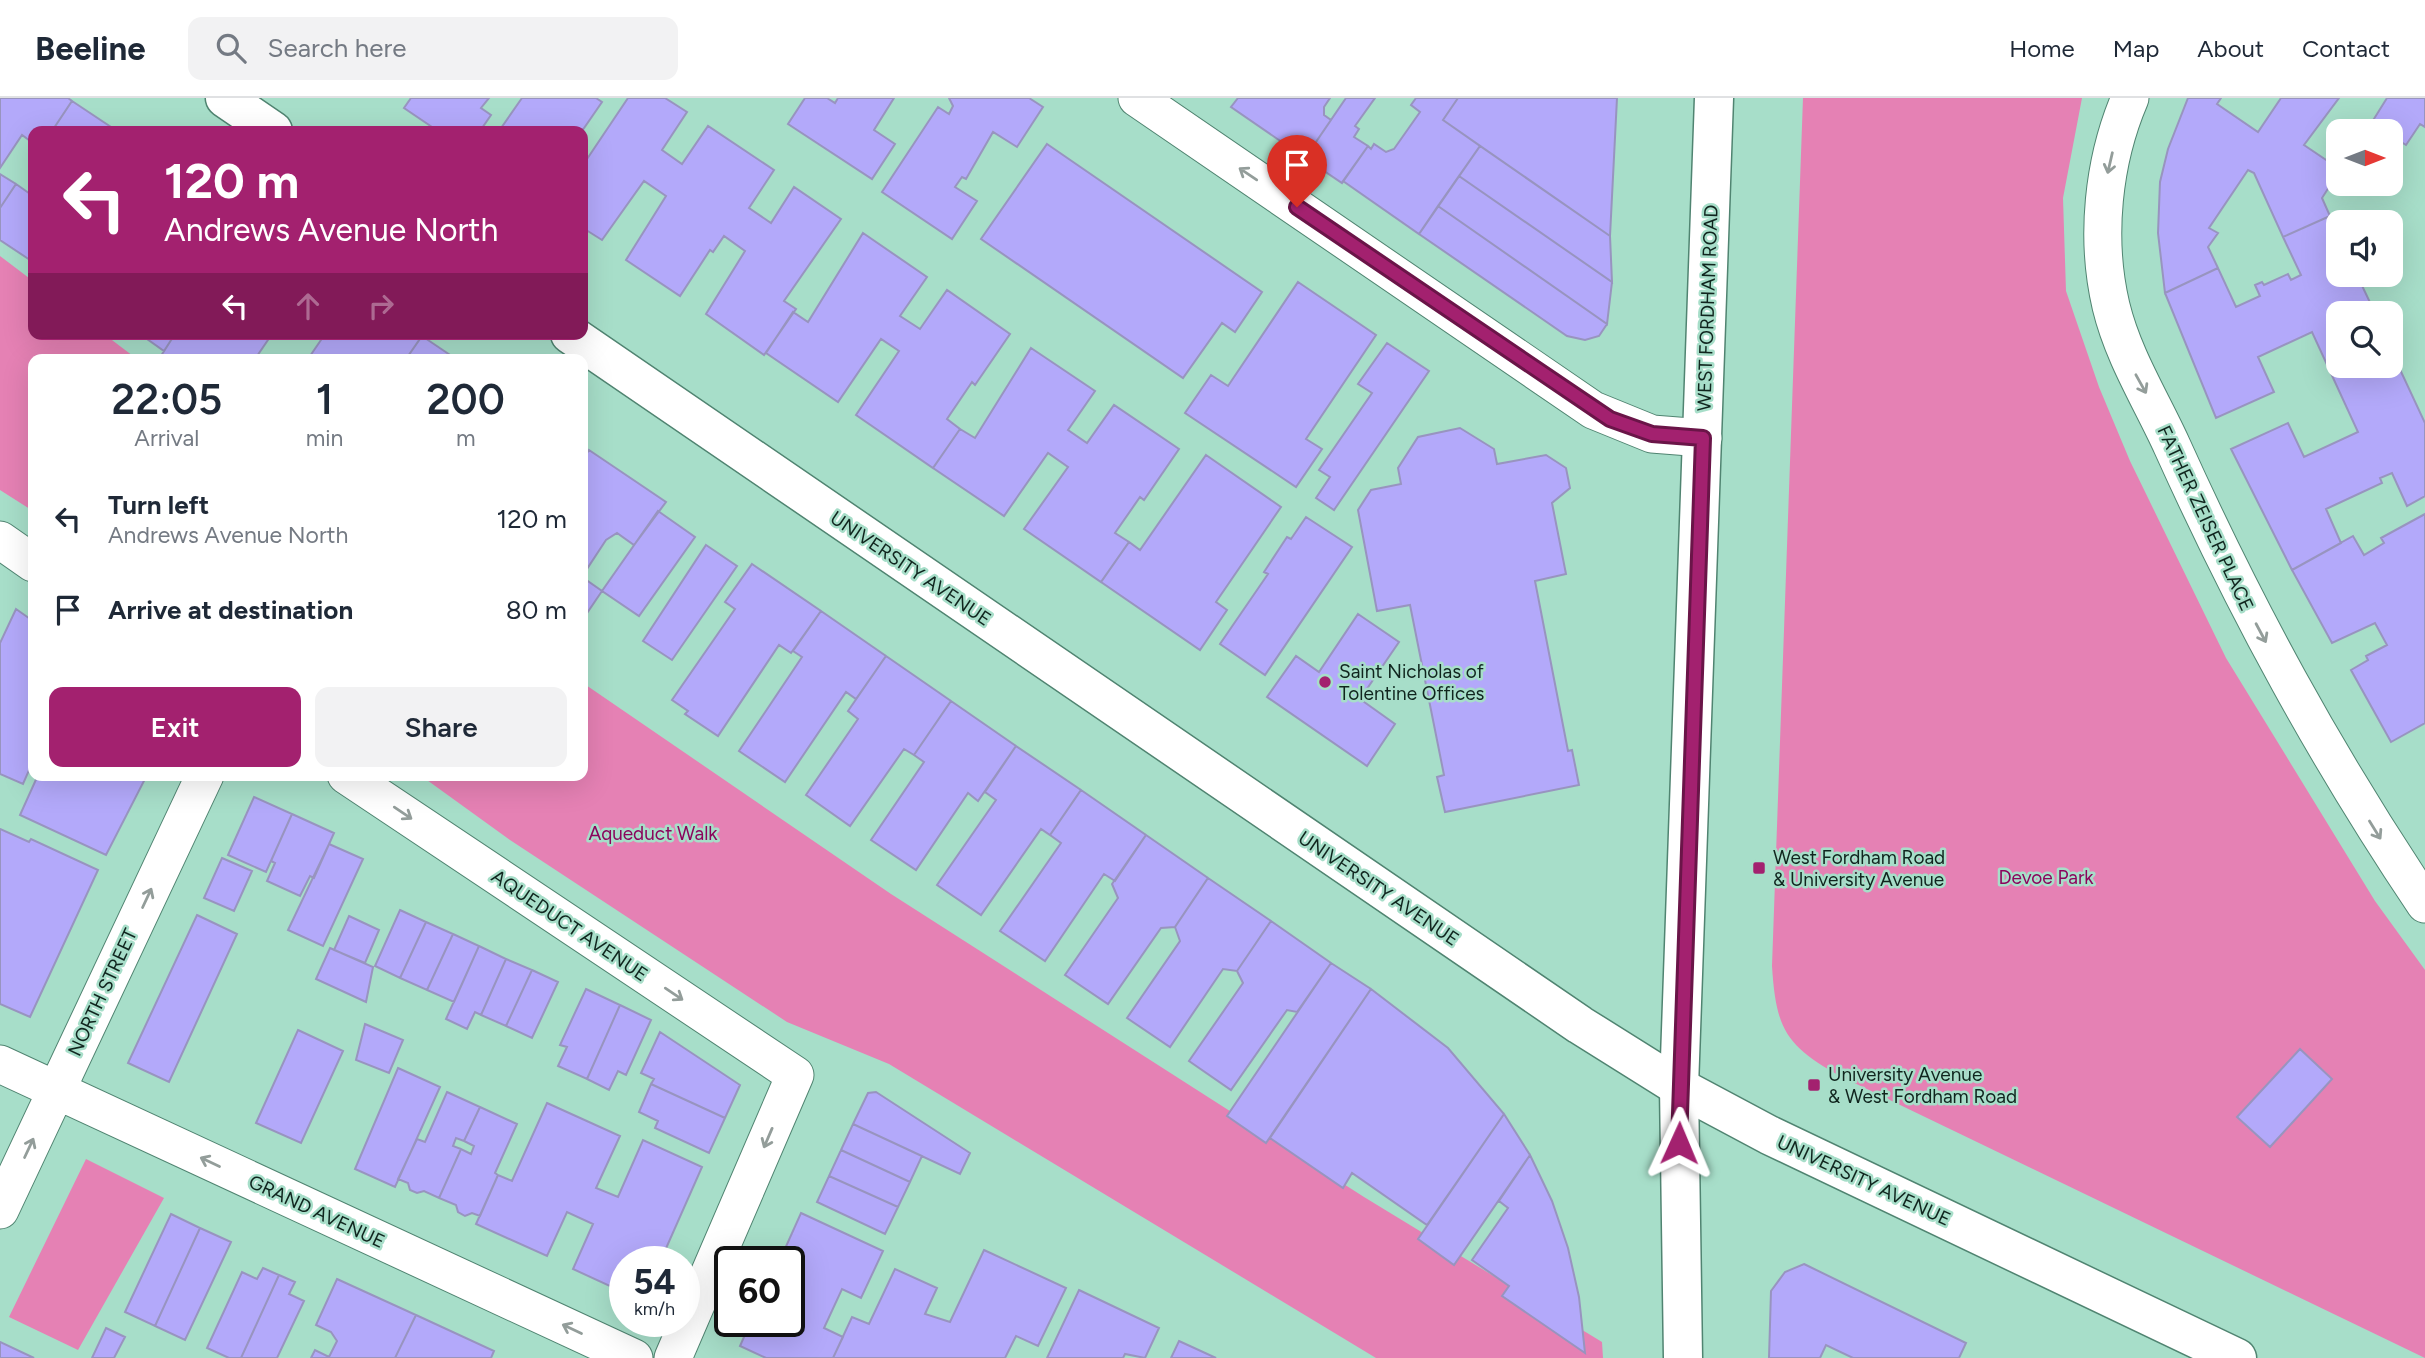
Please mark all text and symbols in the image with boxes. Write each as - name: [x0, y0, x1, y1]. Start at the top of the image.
- search box: [188, 17, 678, 80]
- text: Beeline: [35, 29, 146, 68]
- icon: search: [212, 29, 250, 67]
- text: Search here: [268, 32, 406, 64]
- text: Home: [2009, 34, 2075, 63]
- text: Map: [2113, 34, 2159, 63]
- text: About: [2197, 34, 2264, 63]
- text: Contact: [2302, 34, 2390, 63]
- north arrow: [2326, 119, 2403, 196]
- map controls: [2326, 119, 2403, 378]
- pin: [1267, 135, 1327, 207]
- icon: arrive: [1278, 146, 1316, 184]
- text: 120 m: [164, 151, 299, 210]
- one-way arrow: [2103, 151, 2116, 174]
- icon: left: [49, 154, 140, 245]
- one-way arrow: [1239, 167, 1258, 181]
- street label: WEST FORDHAM ROAD: [1692, 204, 1723, 412]
- button: sound: [2326, 210, 2403, 287]
- text: Andrews Avenue North: [164, 211, 498, 249]
- icon: left: [216, 287, 254, 325]
- icon: ahead: [289, 287, 327, 325]
- icon: right: [362, 287, 400, 325]
- button: search: [2326, 301, 2403, 378]
- one-way arrow: [2134, 373, 2148, 393]
- text: 22:05: [111, 374, 222, 425]
- text: 1: [316, 374, 333, 425]
- text: 200: [427, 374, 505, 425]
- street label: FATHER ZEISER PLACE: [2152, 422, 2259, 615]
- text: Arrival: [134, 424, 199, 452]
- text: min: [306, 424, 343, 452]
- text: m: [456, 424, 475, 452]
- text: Turn left: [108, 489, 209, 521]
- icon: left: [49, 500, 87, 538]
- text: 120 m: [497, 503, 567, 535]
- street label: UNIVERSITY AVENUE: [826, 506, 995, 631]
- text: Andrews Avenue North: [108, 521, 348, 549]
- icon: arrive: [49, 591, 87, 629]
- text: Arrive at destination: [108, 594, 353, 626]
- text: 80 m: [506, 594, 567, 626]
- one-way arrow: [2255, 622, 2268, 643]
- place label: Saint Nicholas of Tolentine Offices: [1339, 660, 1485, 705]
- marker: Saint Nicholas of Tolentine Offices: [1317, 674, 1333, 690]
- button: Exit: [49, 687, 301, 767]
- button: Share: [315, 687, 567, 767]
- one-way arrow: [393, 806, 412, 820]
- one-way arrow: [2369, 819, 2383, 839]
- park label: Aqueduct Walk: [588, 822, 718, 845]
- street label: UNIVERSITY AVENUE: [1294, 826, 1463, 951]
- place label: West Fordham Road & University Avenue: [1773, 846, 1945, 891]
- marker: West Fordham Road & University Avenue: [1751, 860, 1767, 876]
- street label: AQUEDUCT AVENUE: [487, 865, 652, 986]
- park label: Devoe Park: [1998, 866, 2094, 889]
- one-way arrow: [141, 888, 154, 909]
- street label: NORTH STREET: [63, 924, 142, 1060]
- one-way arrow: [663, 987, 683, 1001]
- place label: University Avenue & West Fordham Road: [1828, 1063, 2017, 1108]
- marker: University Avenue & West Fordham Road: [1806, 1077, 1822, 1093]
- position arrow: [1642, 1106, 1716, 1180]
- one-way arrow: [761, 1127, 774, 1148]
- street label: UNIVERSITY AVENUE: [1773, 1130, 1954, 1231]
- one-way arrow: [23, 1138, 36, 1159]
- one-way arrow: [200, 1154, 221, 1168]
- street label: GRAND AVENUE: [245, 1170, 389, 1253]
- speed limit sign: 60: [714, 1246, 805, 1337]
- text: 54: [633, 1261, 676, 1303]
- text: km/h: [634, 1298, 675, 1320]
- one-way arrow: [562, 1322, 583, 1335]

